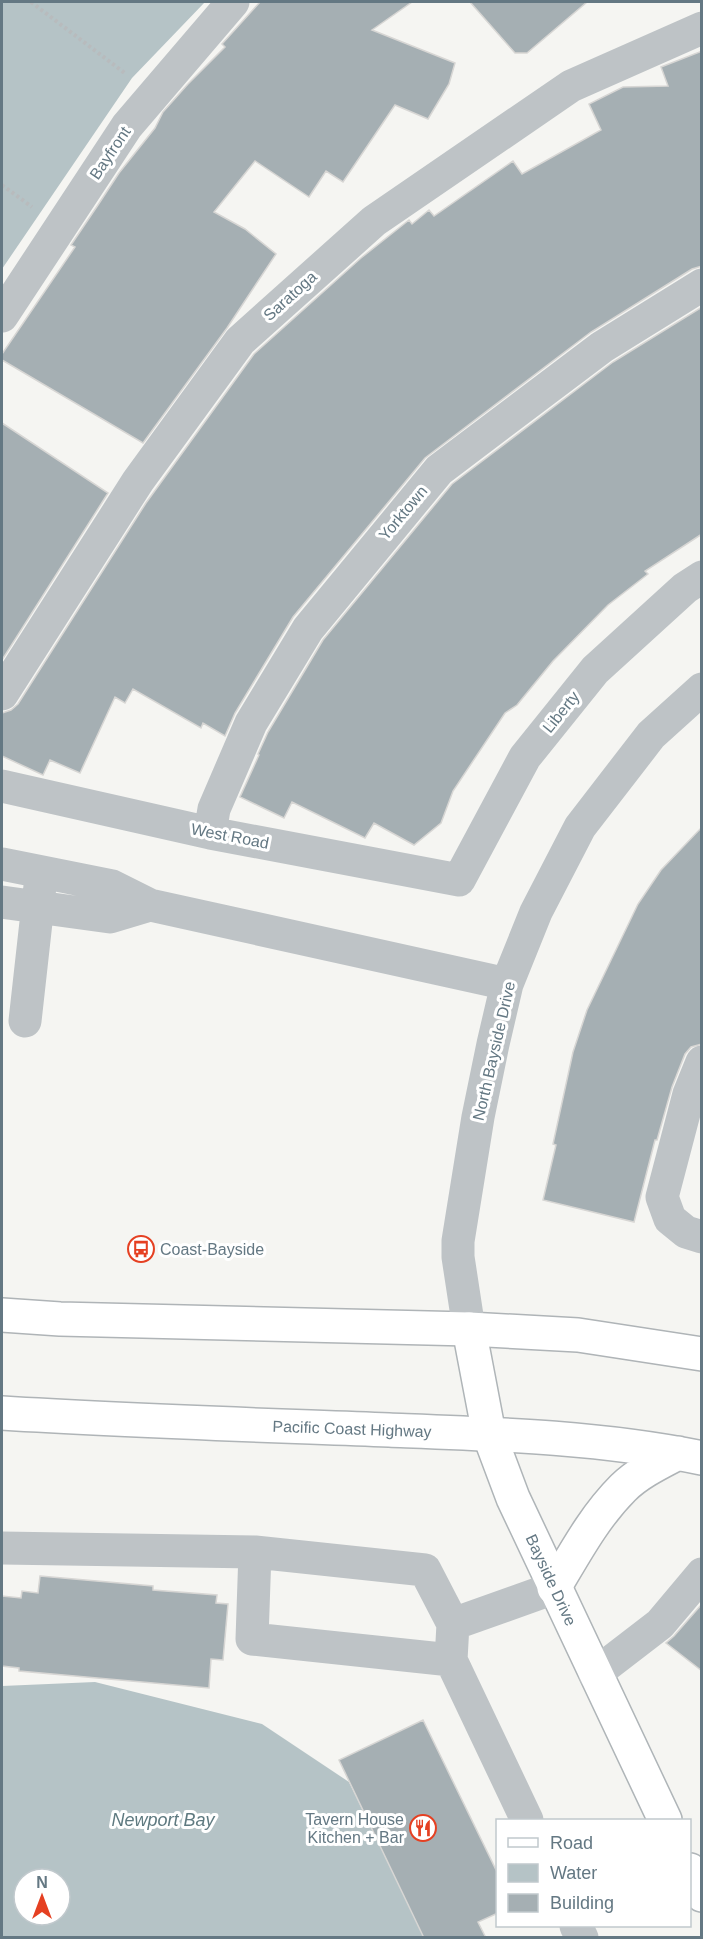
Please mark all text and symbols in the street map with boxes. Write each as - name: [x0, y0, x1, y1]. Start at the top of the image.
- street label: Bayfront: [86, 123, 134, 182]
- street label: Saratoga: [260, 268, 320, 324]
- street label: Yorktown: [376, 483, 430, 543]
- street label: Liberty: [539, 688, 583, 736]
- street label: West Road: [190, 820, 270, 852]
- street label: North Bayside Drive: [470, 980, 518, 1122]
- bus stop icon: Coast-Bayside: [126, 1234, 156, 1264]
- place label: Coast-Bayside: [160, 1241, 264, 1258]
- street label: Pacific Coast Highway: [272, 1418, 432, 1440]
- street label: Bayside Drive: [522, 1532, 580, 1628]
- water label: Newport Bay: [111, 1810, 216, 1830]
- place label: Tavern House Kitchen + Bar: [305, 1811, 405, 1846]
- restaurant icon: Tavern House Kitchen + Bar: [408, 1813, 438, 1843]
- legend: [496, 1819, 691, 1927]
- text: Road: [550, 1833, 593, 1853]
- text: Water: [550, 1863, 597, 1883]
- north arrow: [12, 1867, 72, 1927]
- text: N: [36, 1874, 48, 1891]
- text: Building: [550, 1893, 614, 1913]

